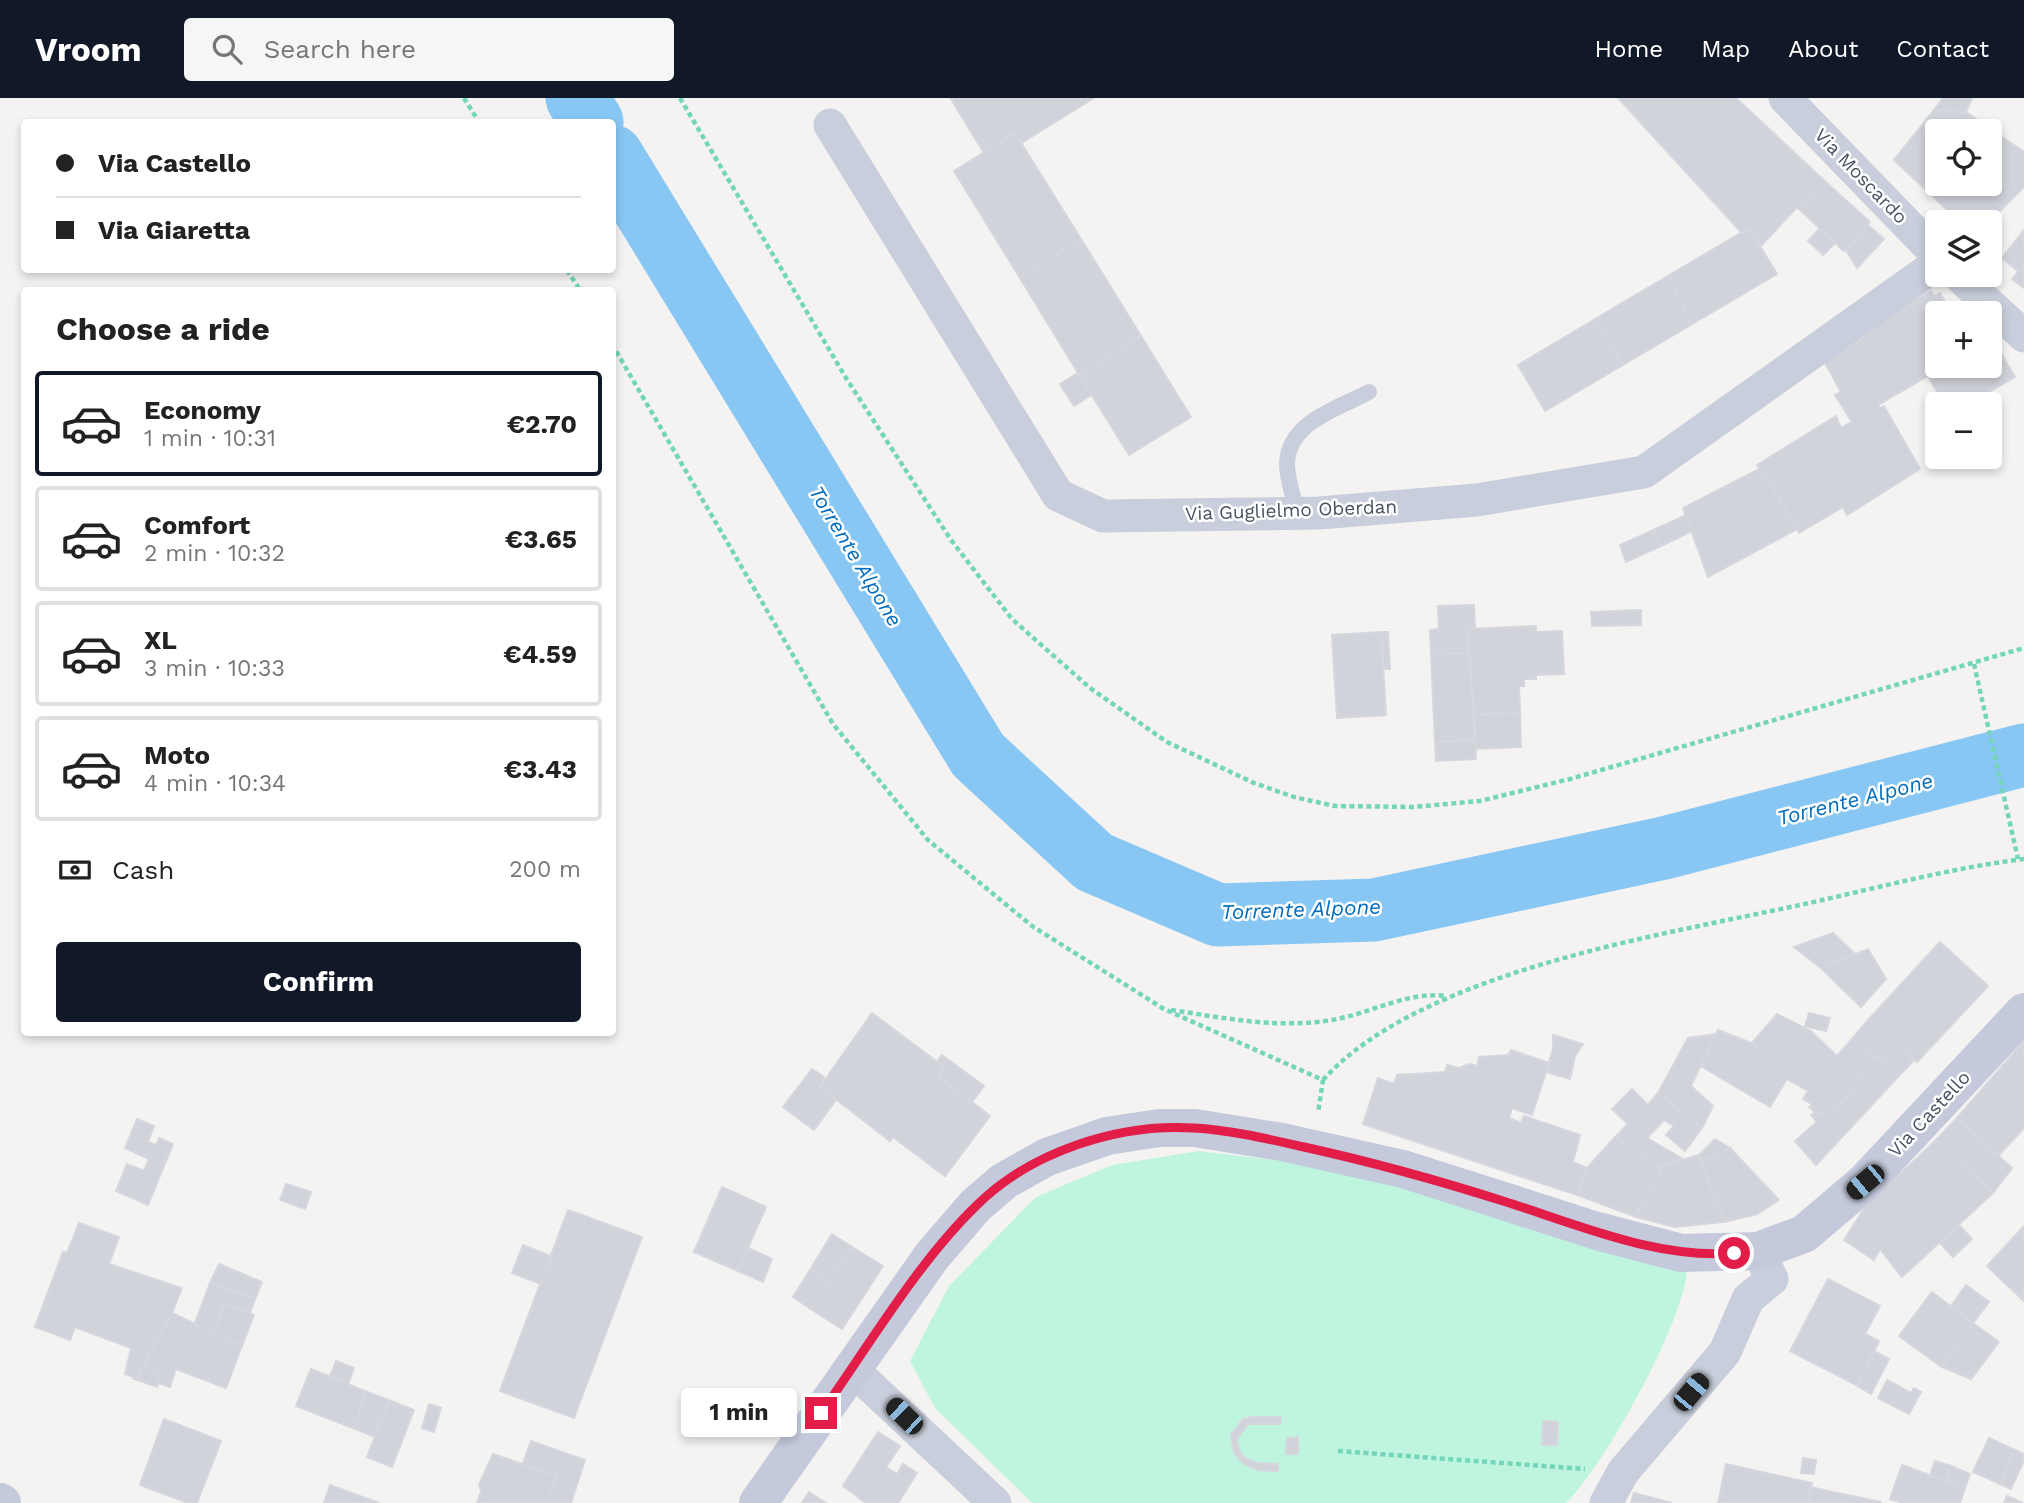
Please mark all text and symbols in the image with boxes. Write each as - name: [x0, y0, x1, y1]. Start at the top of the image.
- search box: [184, 18, 674, 81]
- text: Vroom: [35, 30, 142, 69]
- icon: search: [208, 30, 246, 68]
- text: Search here: [264, 34, 416, 64]
- text: Home: [1595, 35, 1663, 63]
- text: Map: [1701, 35, 1750, 63]
- text: About: [1788, 35, 1858, 63]
- text: Contact: [1896, 35, 1989, 63]
- map controls: [1925, 119, 2002, 469]
- button: locate: [1925, 119, 2002, 196]
- street label: Via Moscardo: [1810, 123, 1912, 229]
- text: Via Castello: [98, 148, 251, 178]
- button: layers: [1925, 210, 2002, 287]
- text: Via Giaretta: [98, 215, 250, 245]
- button: +: [1925, 301, 2002, 378]
- text: Choose a ride: [56, 310, 270, 348]
- icon: car: [60, 392, 123, 455]
- button: −: [1925, 392, 2002, 469]
- text: Economy: [144, 395, 261, 425]
- text: €2.70: [507, 409, 577, 439]
- text: 1 min · 10:31: [144, 425, 276, 452]
- water label: Torrente Alpone: [804, 481, 908, 631]
- street label: Via Guglielmo Oberdan: [1185, 495, 1397, 525]
- icon: car: [60, 507, 123, 570]
- text: Comfort: [144, 510, 250, 540]
- text: €3.65: [505, 524, 577, 554]
- text: 2 min · 10:32: [144, 540, 285, 567]
- icon: car: [60, 622, 123, 685]
- text: XL: [144, 625, 177, 655]
- text: €4.59: [503, 639, 577, 669]
- text: 3 min · 10:33: [144, 655, 285, 682]
- icon: car: [60, 737, 123, 800]
- text: Moto: [144, 740, 210, 770]
- text: €3.43: [504, 754, 577, 784]
- water label: Torrente Alpone: [1774, 768, 1936, 830]
- text: 4 min · 10:34: [144, 770, 286, 797]
- icon: cash: [56, 851, 94, 889]
- text: Cash: [112, 855, 174, 885]
- text: 200 m: [509, 856, 581, 883]
- water label: Torrente Alpone: [1221, 894, 1381, 924]
- button: Confirm: [56, 942, 581, 1022]
- street label: Via Castello: [1883, 1066, 1975, 1162]
- car: [1843, 1160, 1888, 1204]
- route start: [1718, 1237, 1750, 1269]
- car: [1670, 1369, 1713, 1415]
- callout: 1 min: [681, 1388, 796, 1438]
- car: [882, 1394, 927, 1438]
- route end: [805, 1397, 837, 1429]
- text: 1 min: [709, 1399, 769, 1426]

